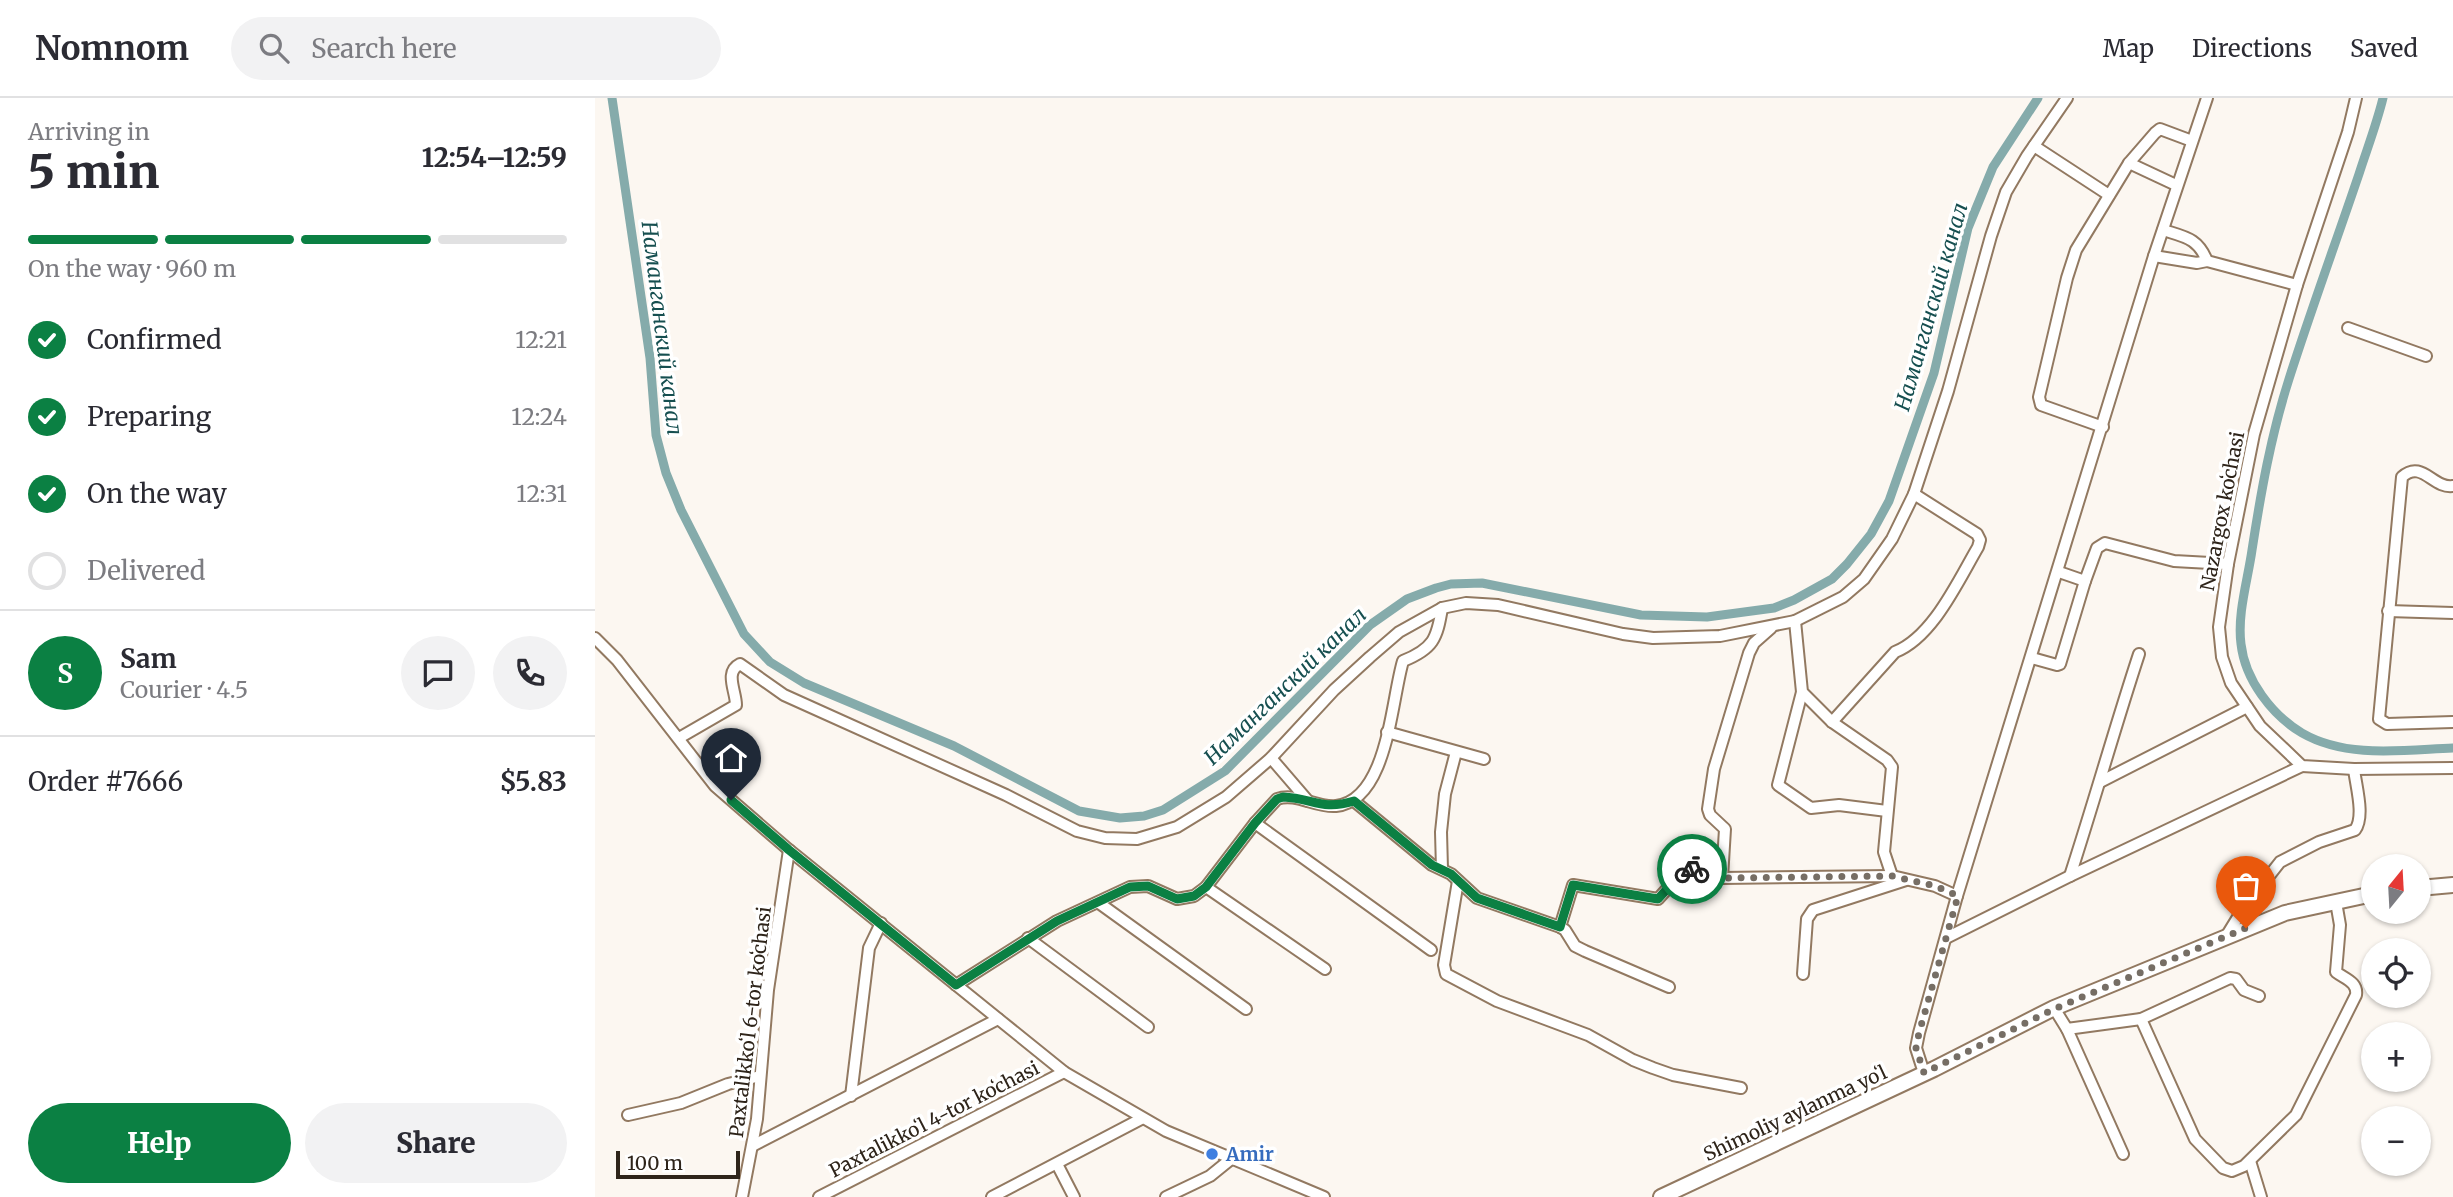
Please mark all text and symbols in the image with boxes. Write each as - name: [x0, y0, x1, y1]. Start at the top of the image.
- search box: [231, 17, 721, 80]
- text: Nomnom: [35, 28, 189, 69]
- icon: search: [255, 29, 293, 67]
- text: Search here: [311, 32, 457, 65]
- text: Map: [2103, 33, 2154, 64]
- text: Directions: [2192, 33, 2312, 64]
- text: Saved: [2350, 33, 2418, 64]
- text: Arriving in: [28, 117, 150, 146]
- text: 12:54–12:59: [422, 141, 567, 174]
- text: 5 min: [28, 143, 159, 201]
- water label: Наманганский канал: [1888, 200, 1974, 414]
- water label: Наманганский канал: [635, 219, 689, 437]
- text: On the way · 960 m: [28, 254, 236, 283]
- icon: check: [28, 321, 66, 359]
- text: Confirmed: [87, 323, 222, 356]
- text: 12:21: [515, 325, 567, 354]
- icon: check: [28, 398, 66, 436]
- text: Preparing: [87, 400, 211, 433]
- text: 12:24: [511, 402, 567, 431]
- street label: Nazargox koʻchasi: [2195, 429, 2249, 593]
- icon: check: [28, 475, 66, 513]
- text: On the way: [87, 477, 227, 510]
- text: 12:31: [516, 479, 567, 508]
- text: Delivered: [87, 554, 206, 587]
- water label: Наманганский канал: [1198, 601, 1372, 771]
- button: chat: [401, 636, 475, 710]
- button: phone: [493, 636, 567, 710]
- text: Sam: [120, 642, 177, 675]
- text: S: [57, 657, 73, 690]
- text: Courier · 4.5: [120, 675, 248, 704]
- pin: [701, 728, 761, 800]
- icon: home: [712, 739, 750, 777]
- text: Order #7666: [28, 765, 183, 798]
- text: $5.83: [500, 765, 567, 798]
- courier: [1657, 834, 1727, 904]
- icon: bike: [1673, 850, 1711, 888]
- north arrow: [2361, 854, 2431, 924]
- map controls: [2361, 854, 2431, 1176]
- pin: [2216, 856, 2276, 928]
- icon: bag: [2227, 867, 2265, 905]
- street label: Paxtalikkoʻl 6-tor koʻchasi: [724, 905, 776, 1139]
- button: locate: [2361, 938, 2431, 1008]
- button: +: [2361, 1022, 2431, 1092]
- street label: Paxtalikkoʻl 4-tor koʻchasi: [825, 1056, 1043, 1182]
- street label: Shimoliy aylanma yoʻl: [1700, 1060, 1891, 1166]
- button: Help: [28, 1103, 291, 1183]
- button: Share: [305, 1103, 567, 1183]
- button: −: [2361, 1106, 2431, 1176]
- place label: Amir: [1225, 1142, 1274, 1166]
- marker: Amir: [1204, 1146, 1220, 1162]
- scale bar: [616, 1148, 740, 1180]
- text: 100 m: [627, 1151, 683, 1175]

